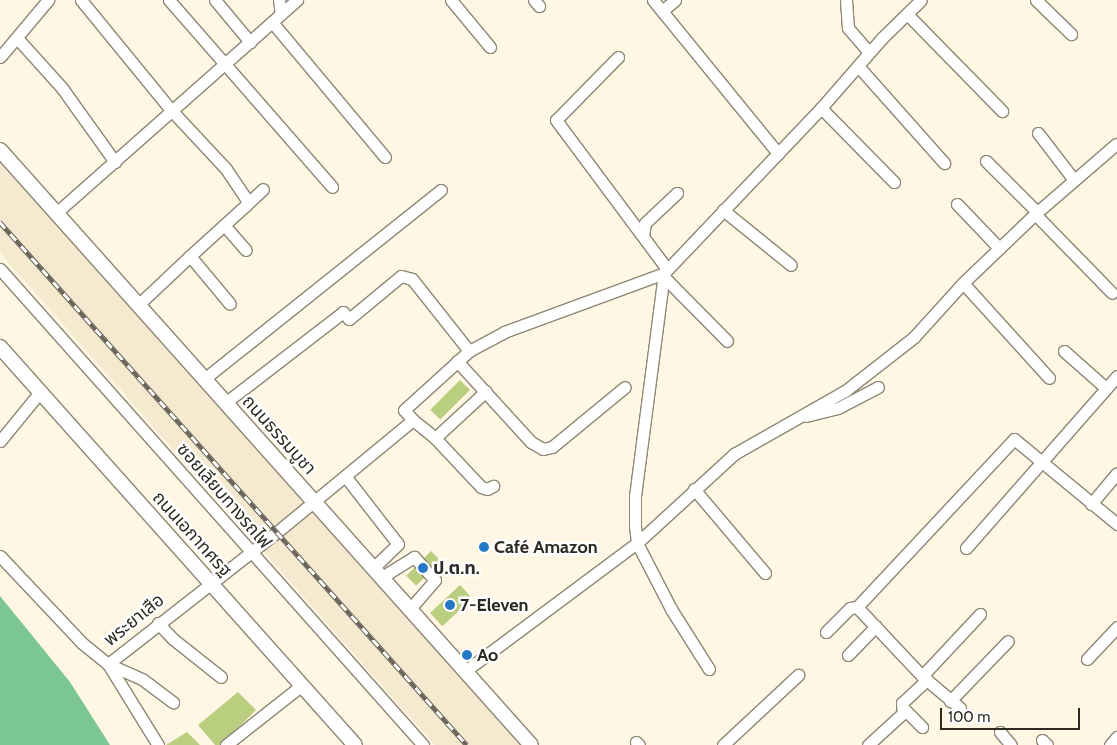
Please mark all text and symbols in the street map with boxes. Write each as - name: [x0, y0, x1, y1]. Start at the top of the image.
- street label: ถนนธรรมบูชา: [238, 391, 320, 479]
- street label: ซอยเลียบทางรถไฟ: [172, 439, 276, 553]
- street label: ถนนเอกาทศรฐ: [148, 487, 236, 581]
- place label: Café Amazon: [494, 536, 598, 558]
- marker: Café Amazon: [478, 541, 490, 553]
- place label: ป.ต.ท.: [433, 557, 480, 579]
- marker: ป.ต.ท.: [417, 562, 429, 574]
- street label: พระยาเสือ: [100, 589, 168, 651]
- place label: 7-Eleven: [460, 594, 528, 616]
- marker: 7-Eleven: [444, 599, 456, 611]
- place label: Ao: [477, 644, 498, 666]
- marker: Ao: [461, 649, 473, 661]
- scale bar: [942, 698, 1082, 730]
- text: 100 m: [948, 708, 990, 726]

